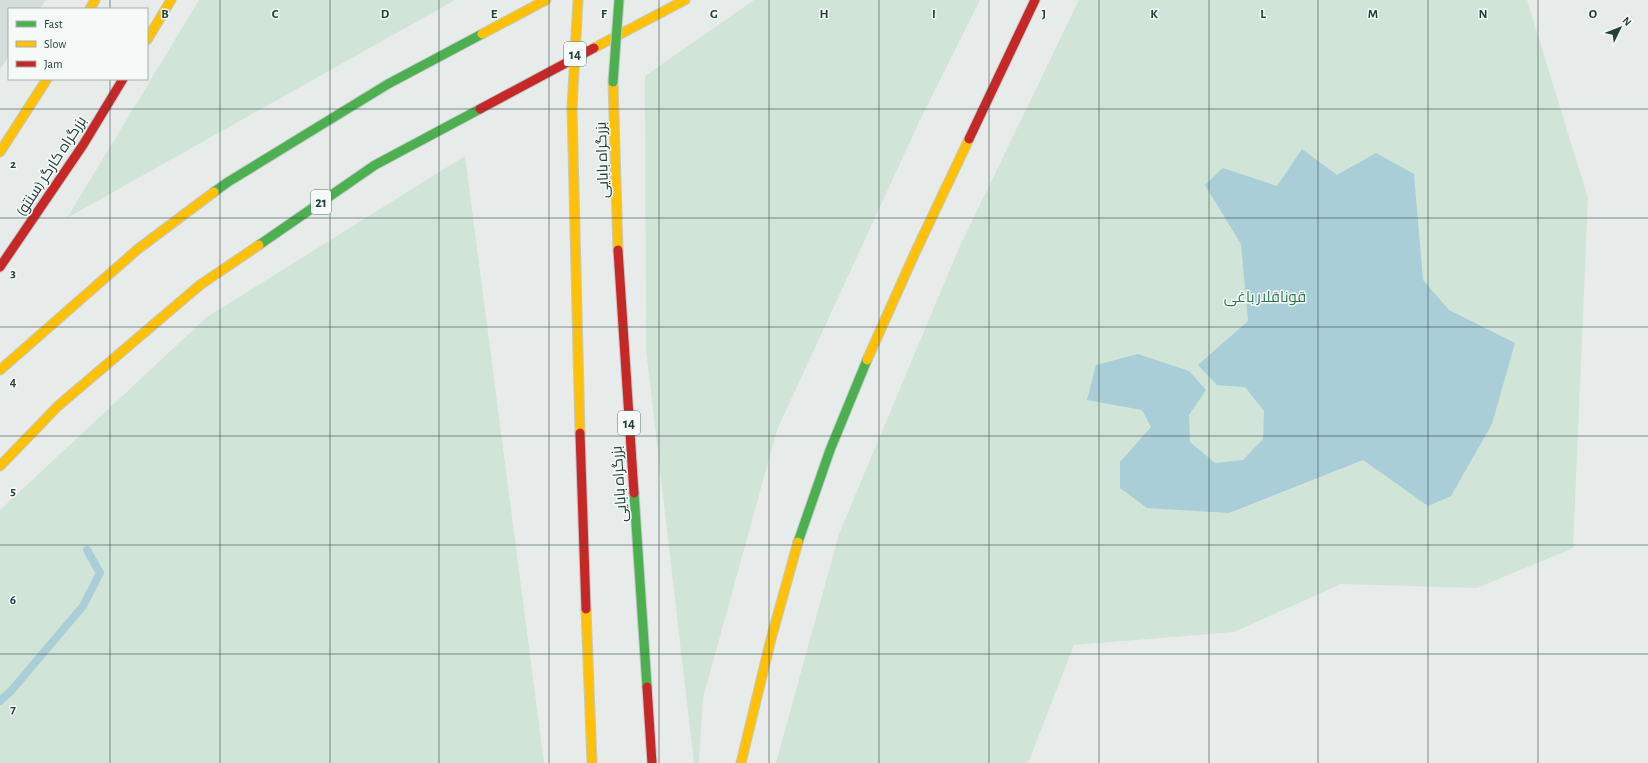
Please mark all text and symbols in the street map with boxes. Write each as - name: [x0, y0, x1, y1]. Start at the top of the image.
- legend: [8, 8, 148, 80]
- text: B: [161, 8, 169, 21]
- text: C: [272, 8, 279, 21]
- text: D: [381, 8, 390, 21]
- text: E: [491, 8, 498, 21]
- text: F: [601, 8, 608, 21]
- text: G: [710, 8, 718, 21]
- text: H: [819, 8, 829, 21]
- text: I: [932, 8, 936, 21]
- text: J: [1042, 8, 1046, 21]
- text: K: [1150, 8, 1158, 21]
- text: L: [1260, 8, 1266, 21]
- text: M: [1368, 8, 1378, 21]
- text: N: [1478, 8, 1488, 21]
- text: O: [1589, 8, 1598, 21]
- north arrow: [1600, 8, 1640, 48]
- text: N: [1620, 15, 1634, 28]
- text: Fast: [44, 18, 63, 30]
- text: Slow: [44, 38, 66, 50]
- road number: 14: [564, 42, 586, 66]
- text: Jam: [44, 58, 63, 70]
- street label: بزرگراه کارگر (سنتو): [14, 114, 90, 220]
- street label: بزرگراه بابایی: [594, 121, 613, 198]
- text: 2: [10, 158, 16, 171]
- road number: 21: [311, 190, 331, 214]
- text: 3: [10, 267, 16, 280]
- park label: قوناقلار باغی: [1224, 290, 1306, 307]
- text: 4: [10, 376, 17, 389]
- road number: 14: [618, 411, 640, 435]
- street label: بزرگراه بابایی: [609, 445, 632, 523]
- text: 5: [10, 485, 16, 498]
- text: 6: [10, 594, 16, 607]
- text: 7: [10, 703, 16, 716]

